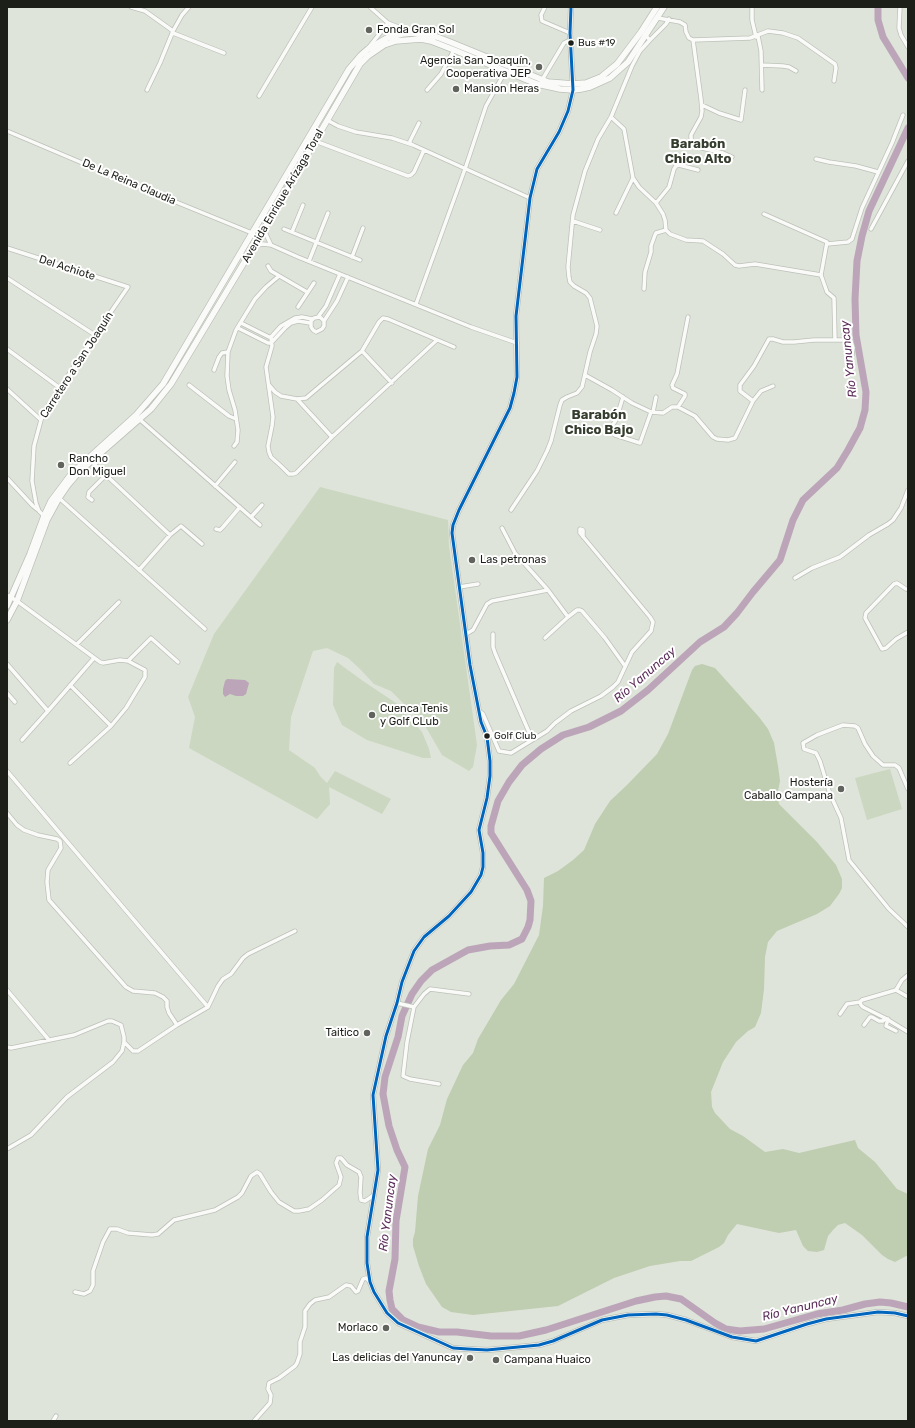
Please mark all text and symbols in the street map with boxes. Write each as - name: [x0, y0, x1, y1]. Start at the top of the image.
- place label: Fonda Gran Sol: [377, 23, 454, 37]
- marker: Fonda Gran Sol: [364, 25, 374, 35]
- place label: Bus #19: [578, 37, 615, 49]
- marker: Bus #19: [566, 38, 576, 48]
- place label: Agencia San Joaquín, Cooperativa JEP: [420, 54, 531, 80]
- marker: Agencia San Joaquín, Cooperativa JEP: [534, 62, 544, 72]
- place label: Mansion Heras: [464, 82, 539, 96]
- marker: Mansion Heras: [451, 84, 461, 94]
- street label: Avenida Enrique Arízaga Toral: [239, 127, 327, 265]
- district label: Barabón Chico Alto: [665, 136, 731, 167]
- street label: De La Reina Claudia: [80, 156, 178, 208]
- street label: Del Achiote: [37, 253, 97, 283]
- street label: Carretero a San Joaquín: [38, 309, 116, 421]
- water label: Río Yanuncay: [838, 320, 860, 398]
- district label: Barabón Chico Bajo: [565, 407, 633, 438]
- place label: Rancho Don Miguel: [69, 452, 126, 478]
- marker: Rancho Don Miguel: [56, 460, 66, 470]
- place label: Las petronas: [480, 553, 546, 567]
- marker: Las petronas: [467, 555, 477, 565]
- water label: Río Yanuncay: [611, 644, 679, 706]
- place label: Cuenca Tenis y Golf CLub: [380, 702, 448, 728]
- marker: Cuenca Tenis y Golf CLub: [367, 710, 377, 720]
- place label: Golf Club: [494, 730, 536, 742]
- marker: Golf Club: [482, 731, 492, 741]
- place label: Hostería Caballo Campana: [744, 776, 833, 802]
- marker: Hostería Caballo Campana: [836, 784, 846, 794]
- place label: Taitico: [326, 1026, 359, 1040]
- marker: Taitico: [362, 1028, 372, 1038]
- water label: Río Yanuncay: [376, 1174, 400, 1252]
- water label: Río Yanuncay: [761, 1292, 839, 1324]
- place label: Morlaco: [338, 1321, 378, 1335]
- marker: Morlaco: [381, 1323, 391, 1333]
- place label: Las delicias del Yanuncay: [332, 1351, 462, 1365]
- marker: Las delicias del Yanuncay: [465, 1353, 475, 1363]
- place label: Campana Huaico: [504, 1353, 591, 1367]
- marker: Campana Huaico: [491, 1355, 501, 1365]

